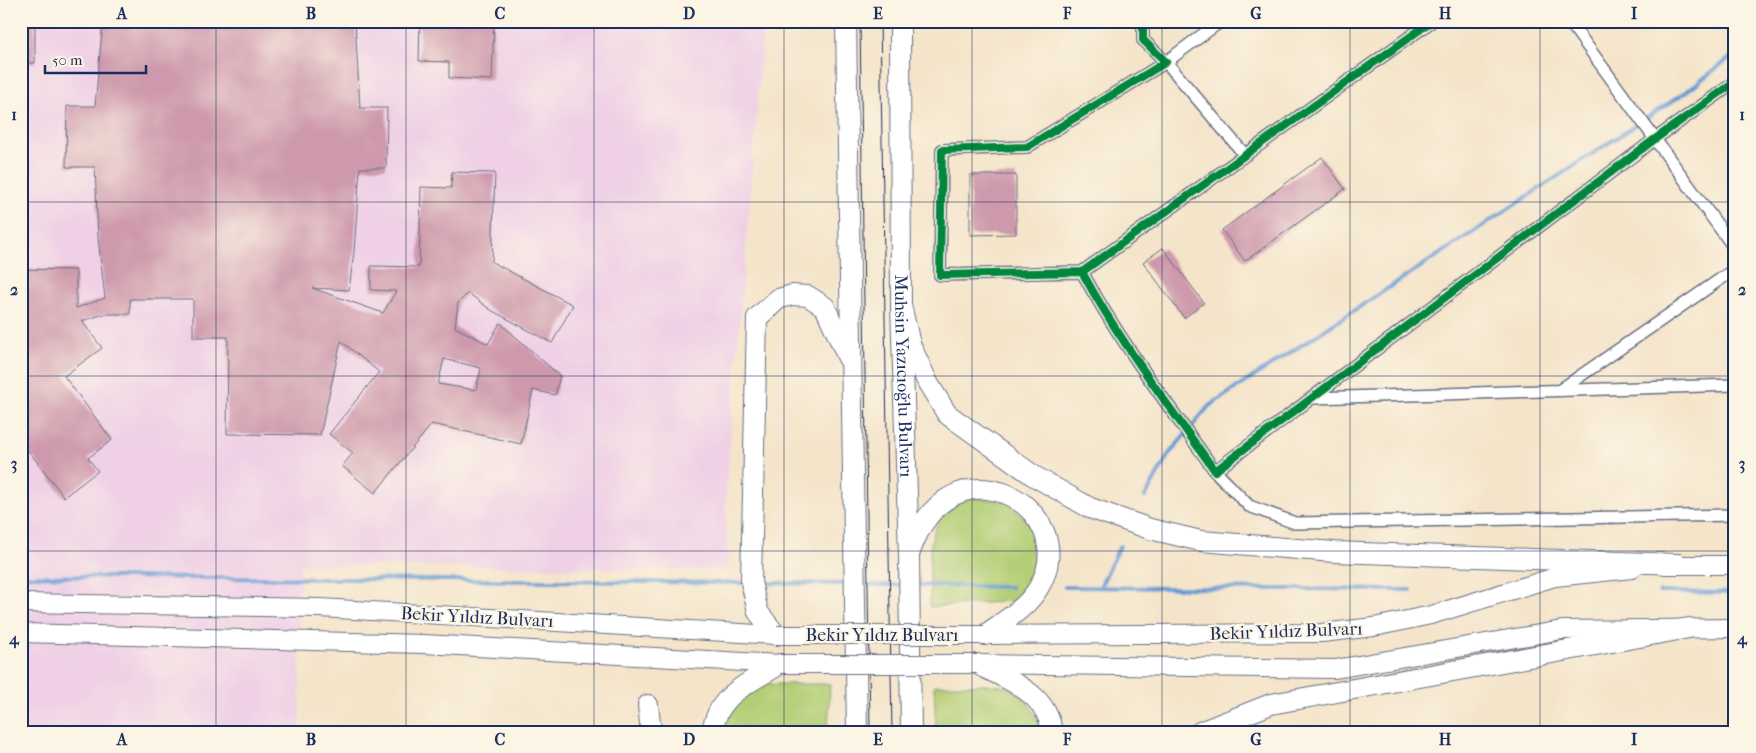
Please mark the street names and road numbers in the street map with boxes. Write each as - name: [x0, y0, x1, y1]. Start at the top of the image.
- street label: Muhsin Yazıcıoğlu Bulvarı: [890, 274, 917, 478]
- street label: Bekir Yıldız Bulvarı: [400, 603, 555, 632]
- street label: Bekir Yıldız Bulvarı: [1209, 618, 1363, 645]
- street label: Bekir Yıldız Bulvarı: [806, 625, 959, 646]

